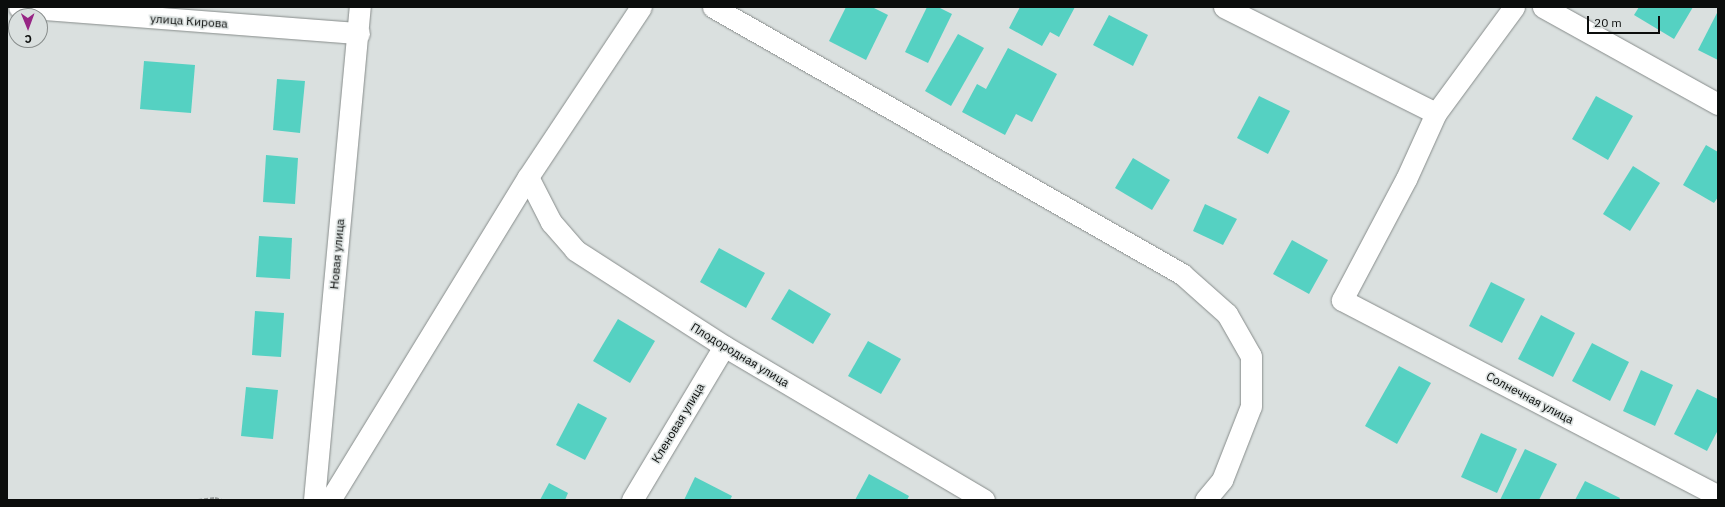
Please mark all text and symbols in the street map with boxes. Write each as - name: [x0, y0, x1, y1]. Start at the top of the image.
- north arrow: [8, 8, 48, 48]
- scale bar: [1589, 8, 1662, 34]
- street label: улица Кирова: [150, 11, 228, 31]
- text: 20 m: [1594, 15, 1622, 30]
- text: С: [24, 32, 32, 46]
- street label: Новая улица: [327, 218, 347, 290]
- street label: Плодородная улица: [688, 320, 792, 390]
- street label: Солнечная улица: [1484, 369, 1576, 427]
- street label: Кленовая улица: [648, 380, 708, 466]

